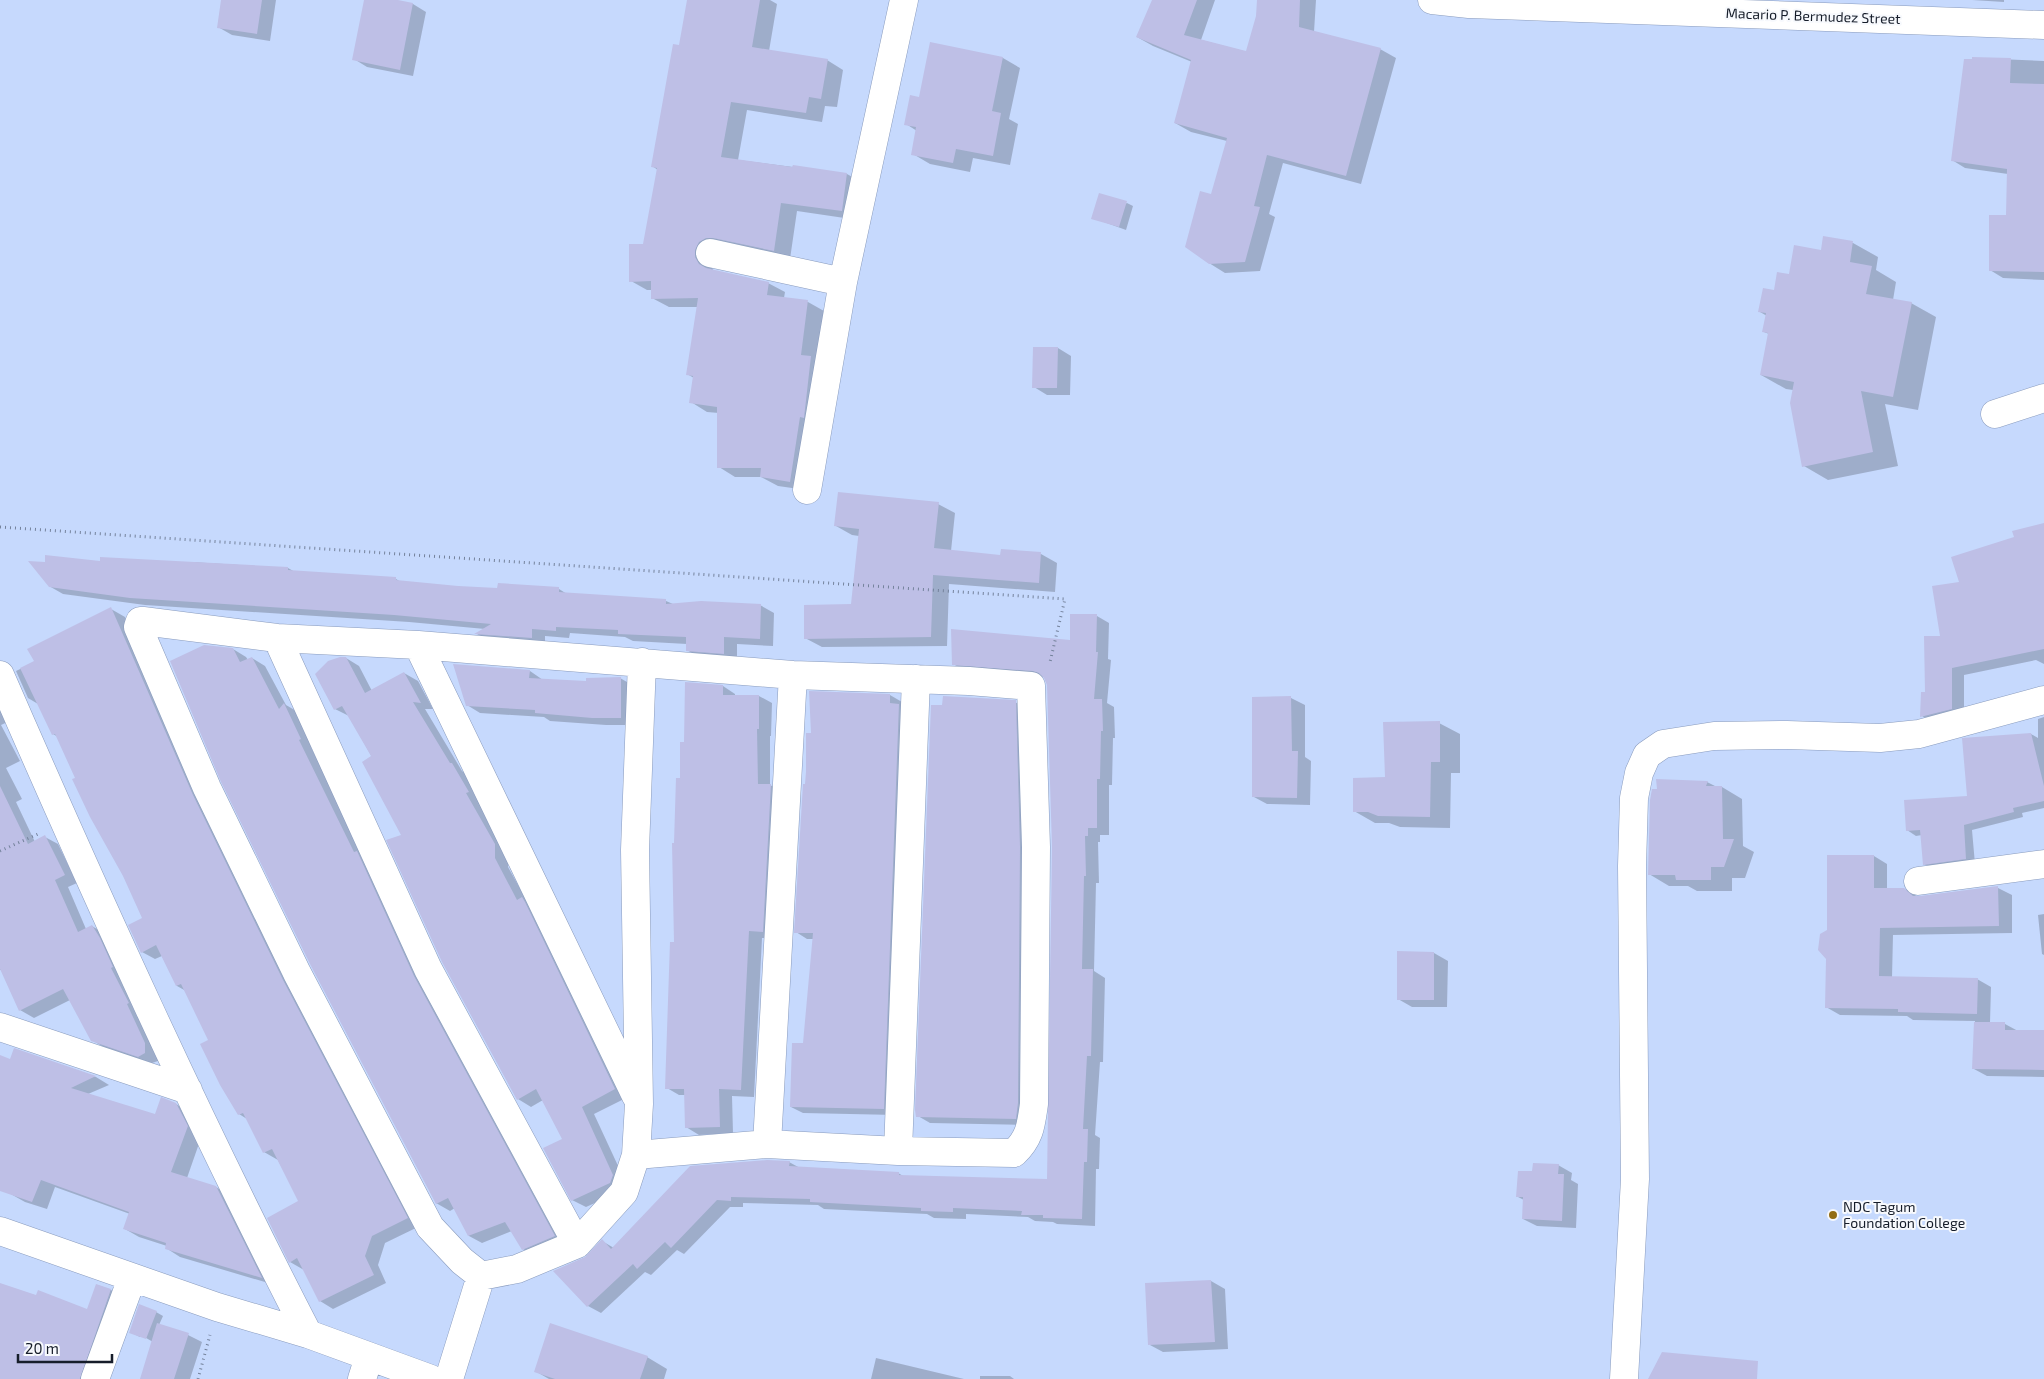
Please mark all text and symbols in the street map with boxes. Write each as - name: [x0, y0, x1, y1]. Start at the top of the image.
- street label: Macario P. Bermudez Street: [1725, 4, 1901, 27]
- place label: NDC Tagum Foundation College: [1843, 1198, 1965, 1231]
- marker: NDC Tagum Foundation College: [1827, 1209, 1839, 1221]
- scale bar: [18, 1332, 111, 1364]
- text: 20 m: [25, 1339, 59, 1357]

